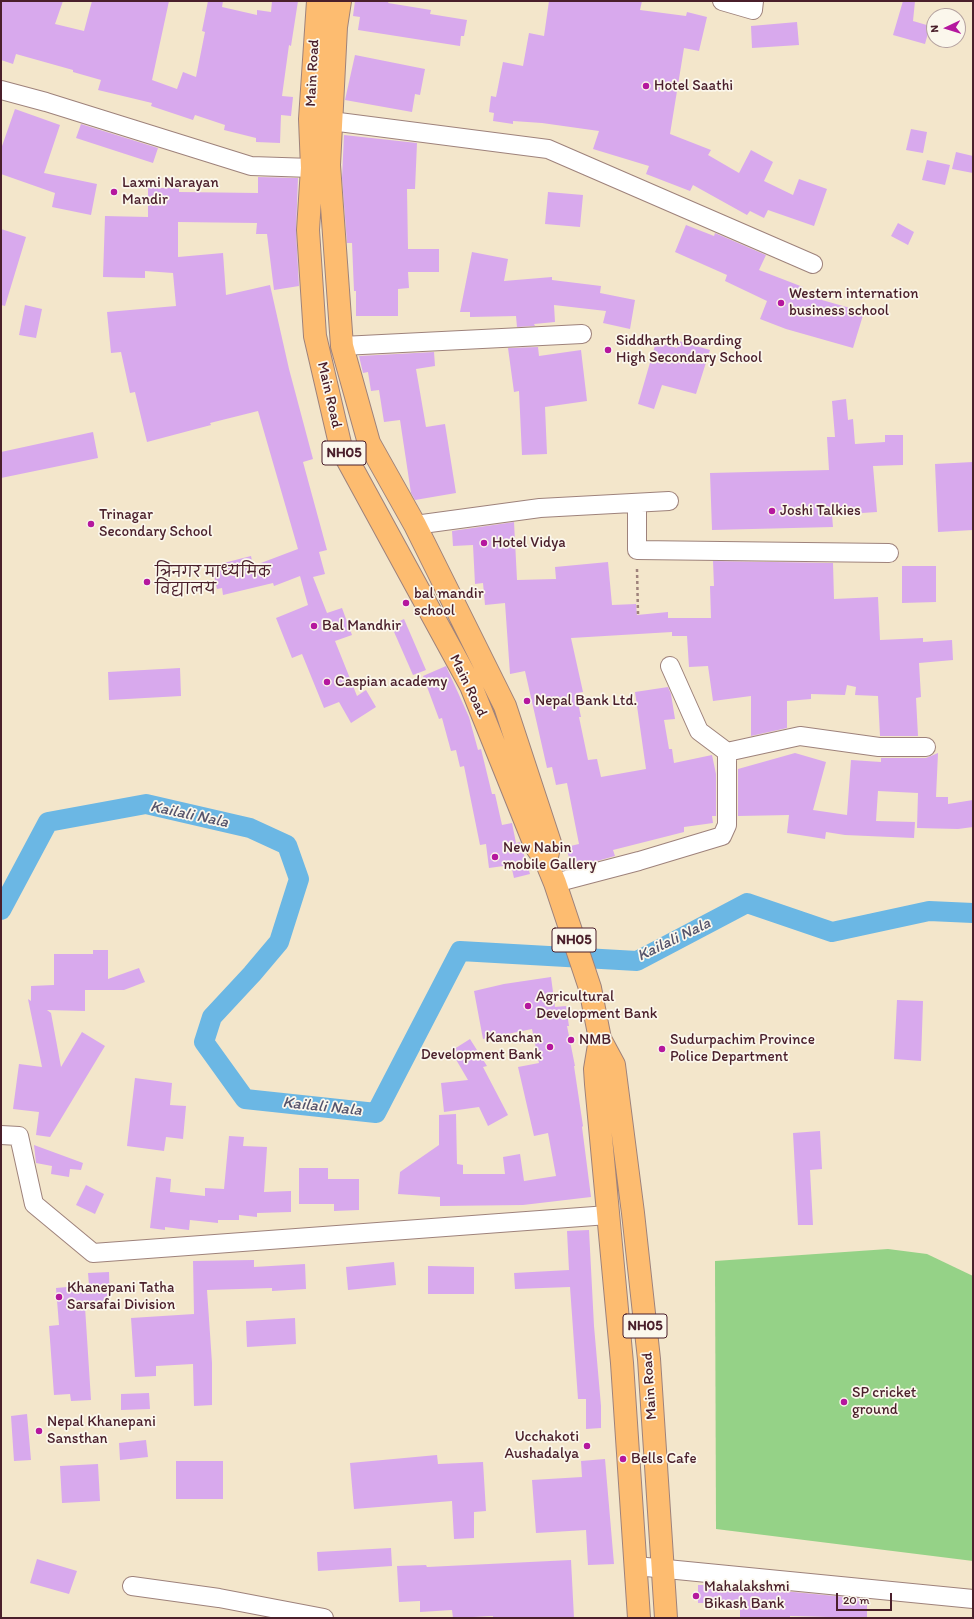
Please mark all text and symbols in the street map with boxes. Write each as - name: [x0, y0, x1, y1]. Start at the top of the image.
- north arrow: [926, 8, 966, 48]
- text: N: [928, 25, 941, 33]
- street label: Main Road: [302, 39, 324, 107]
- place label: Hotel Saathi: [654, 77, 733, 95]
- marker: Hotel Saathi: [641, 81, 651, 91]
- place label: Laxmi Narayan Mandir: [122, 174, 219, 209]
- marker: Laxmi Narayan Mandir: [109, 187, 119, 197]
- place label: Western internation business school: [789, 285, 919, 320]
- marker: Western internation business school: [776, 298, 786, 308]
- place label: Siddharth Boarding High Secondary School: [616, 332, 762, 367]
- marker: Siddharth Boarding High Secondary School: [603, 345, 613, 355]
- street label: Main Road: [313, 360, 345, 430]
- road number: NH05: [322, 441, 366, 465]
- place label: Joshi Talkies: [780, 502, 861, 520]
- place label: Trinagar Secondary School: [99, 506, 212, 541]
- marker: Joshi Talkies: [767, 506, 777, 516]
- marker: Trinagar Secondary School: [86, 519, 96, 529]
- place label: Hotel Vidya: [492, 534, 566, 552]
- marker: Hotel Vidya: [479, 538, 489, 548]
- place label: त्रिनगर माध्यमिक विद्यालय: [155, 564, 271, 599]
- marker: त्रिनगर माध्यमिक विद्यालय: [142, 577, 152, 587]
- place label: bal mandir school: [414, 585, 484, 620]
- marker: bal mandir school: [401, 598, 411, 608]
- place label: Bal Mandhir: [322, 617, 401, 635]
- marker: Bal Mandhir: [309, 621, 319, 631]
- street label: Main Road: [445, 652, 491, 720]
- place label: Caspian academy: [335, 673, 447, 691]
- marker: Caspian academy: [322, 677, 332, 687]
- place label: Nepal Bank Ltd.: [535, 692, 637, 710]
- marker: Nepal Bank Ltd.: [522, 696, 532, 706]
- water label: Kailali Nala: [148, 797, 230, 833]
- place label: New Nabin mobile Gallery: [503, 839, 596, 874]
- marker: New Nabin mobile Gallery: [490, 852, 500, 862]
- water label: Kailali Nala: [634, 914, 714, 966]
- road number: NH05: [552, 928, 596, 952]
- place label: Agricultural Development Bank: [536, 988, 657, 1023]
- marker: Agricultural Development Bank: [523, 1001, 533, 1011]
- place label: Kanchan Development Bank: [421, 1029, 542, 1064]
- place label: NMB: [579, 1031, 611, 1049]
- place label: Sudurpachim Province Police Department: [670, 1031, 815, 1066]
- marker: NMB: [566, 1035, 576, 1045]
- marker: Kanchan Development Bank: [545, 1042, 555, 1052]
- marker: Sudurpachim Province Police Department: [657, 1044, 667, 1054]
- water label: Kailali Nala: [282, 1093, 362, 1121]
- place label: Khanepani Tatha Sarsafai Division: [67, 1279, 175, 1314]
- marker: Khanepani Tatha Sarsafai Division: [54, 1292, 64, 1302]
- road number: NH05: [623, 1314, 667, 1338]
- street label: Main Road: [639, 1352, 661, 1420]
- place label: SP cricket ground: [852, 1384, 916, 1419]
- marker: SP cricket ground: [839, 1397, 849, 1407]
- place label: Nepal Khanepani Sansthan: [47, 1413, 156, 1448]
- marker: Nepal Khanepani Sansthan: [34, 1426, 44, 1436]
- place label: Ucchakoti Aushadalya: [504, 1428, 579, 1463]
- marker: Ucchakoti Aushadalya: [582, 1441, 592, 1451]
- place label: Bells Cafe: [631, 1450, 697, 1468]
- marker: Bells Cafe: [618, 1454, 628, 1464]
- place label: Mahalakshmi Bikash Bank: [704, 1578, 790, 1613]
- scale bar: [838, 1585, 894, 1611]
- marker: Mahalakshmi Bikash Bank: [691, 1591, 701, 1601]
- text: 20 m: [843, 1593, 870, 1607]

